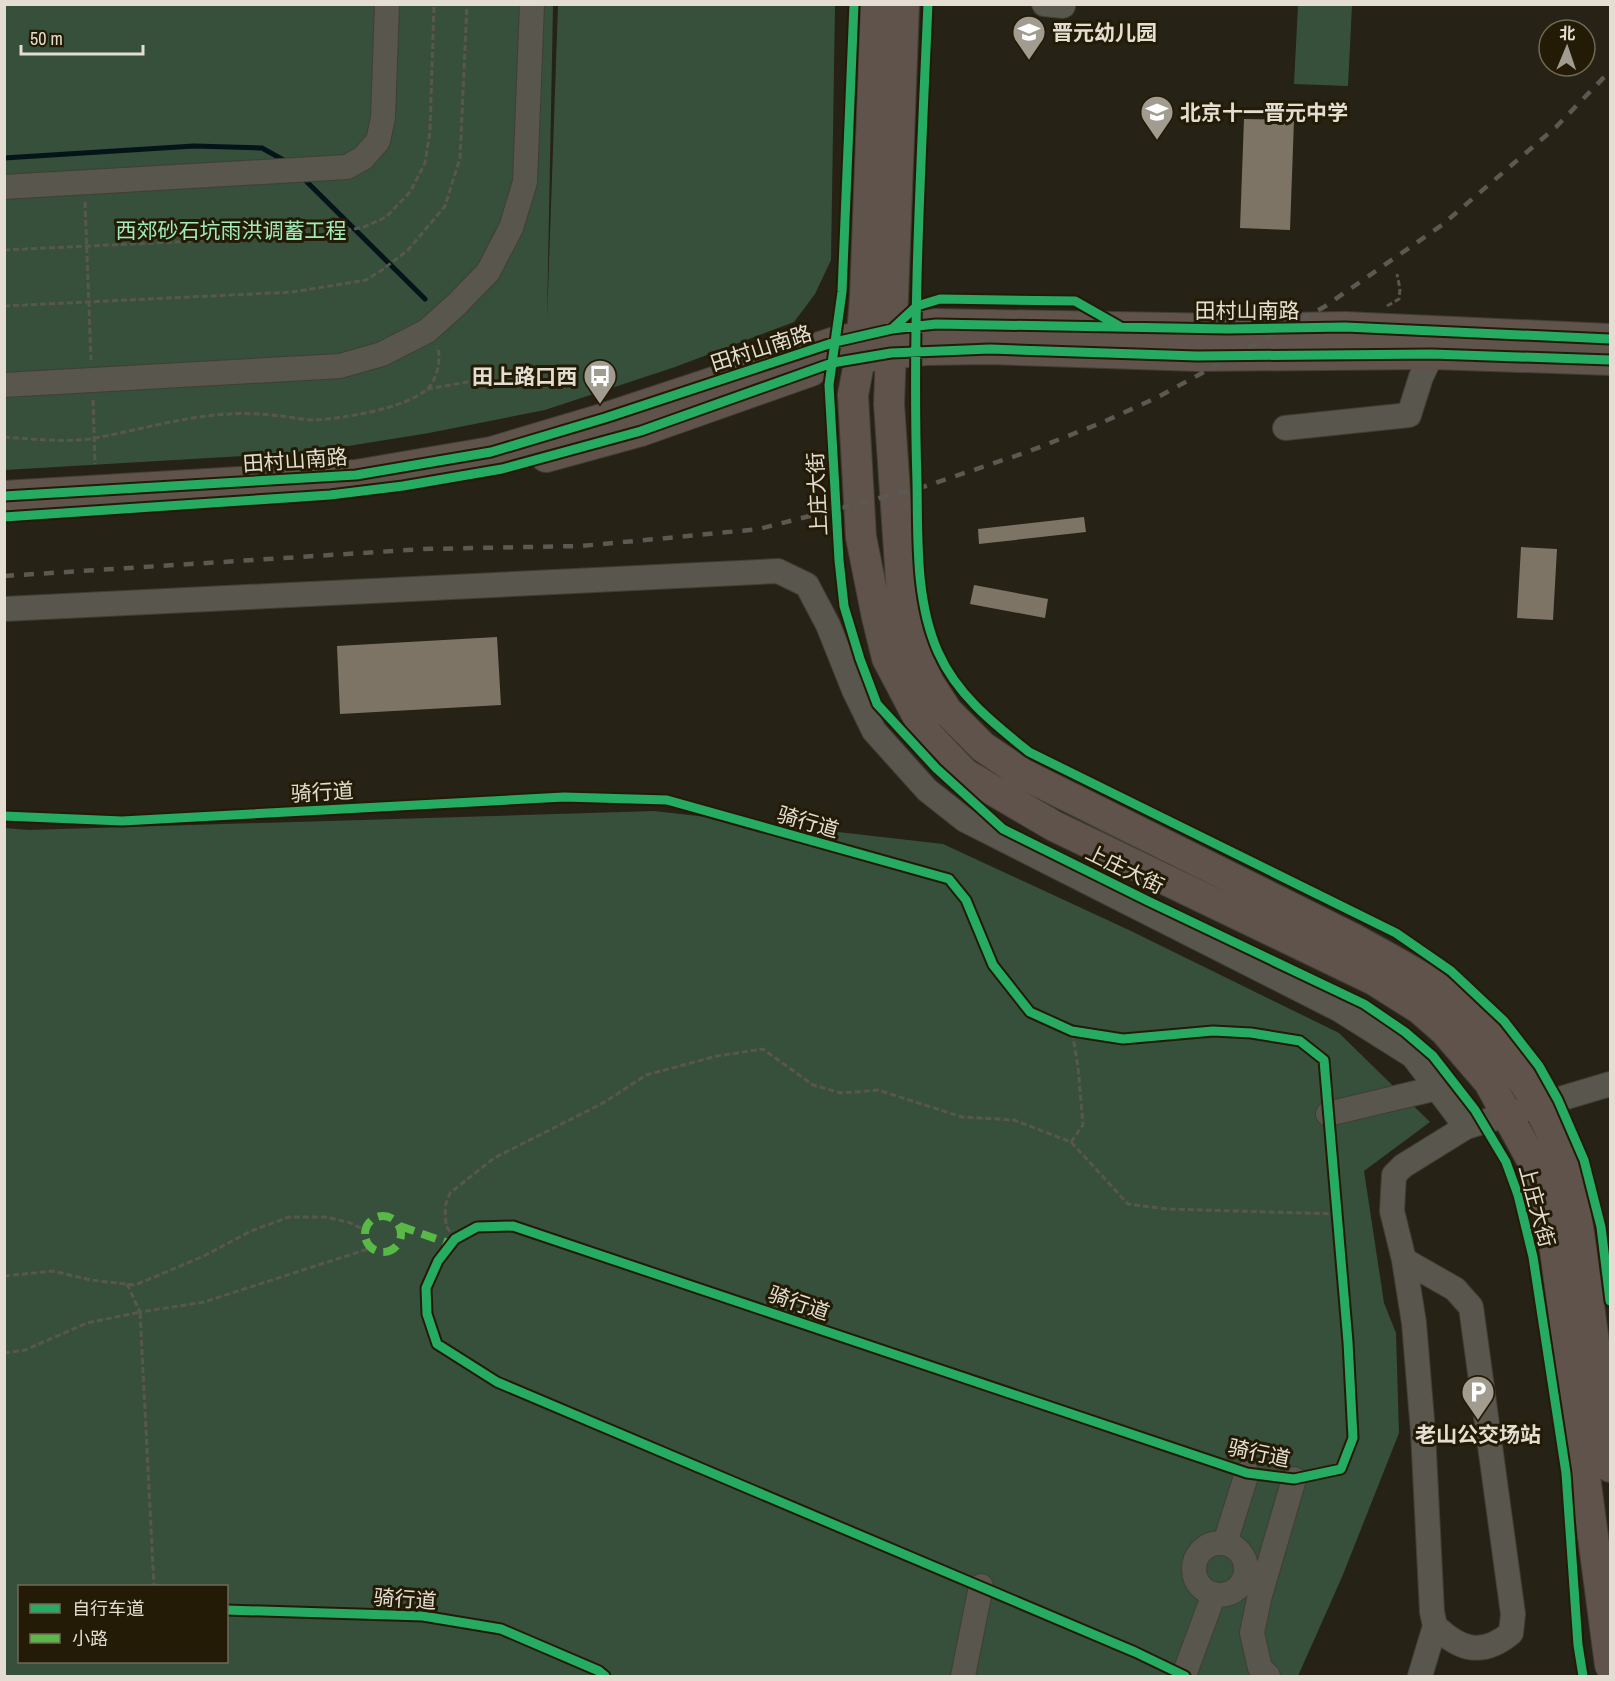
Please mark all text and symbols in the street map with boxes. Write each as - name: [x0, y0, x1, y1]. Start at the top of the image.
- school or university icon: 晋元幼儿园: [1011, 14, 1047, 61]
- scale bar: [21, 18, 142, 56]
- place label: 晋元幼儿园: [1052, 18, 1157, 47]
- north arrow: [1537, 18, 1597, 78]
- text: 北: [1559, 22, 1576, 44]
- text: 50 m: [30, 26, 63, 51]
- school or university icon: 北京十一晋元中学: [1139, 94, 1175, 141]
- place label: 北京十一晋元中学: [1180, 98, 1348, 127]
- park label: 西郊砂石坑雨洪调蓄工程: [116, 216, 347, 245]
- street label: 田村山南路: [1195, 296, 1300, 325]
- street label: 田村山南路: [707, 318, 815, 378]
- bus stop icon: 田上路口西: [582, 358, 618, 405]
- place label: 田上路口西: [472, 362, 577, 391]
- street label: 田村山南路: [242, 442, 348, 478]
- street label: 上庄大街: [800, 451, 834, 537]
- street label: 骑行道: [290, 776, 354, 808]
- street label: 骑行道: [774, 799, 842, 845]
- street label: 上庄大街: [1081, 838, 1169, 900]
- street label: 上庄大街: [1512, 1162, 1562, 1250]
- street label: 骑行道: [764, 1279, 834, 1327]
- parking icon: 老山公交场站: [1460, 1374, 1496, 1421]
- place label: 老山公交场站: [1415, 1420, 1541, 1449]
- street label: 骑行道: [1225, 1432, 1293, 1474]
- street label: 骑行道: [373, 1582, 437, 1616]
- legend: [18, 1585, 228, 1663]
- text: 自行车道: [72, 1596, 144, 1621]
- text: 小路: [72, 1626, 108, 1651]

